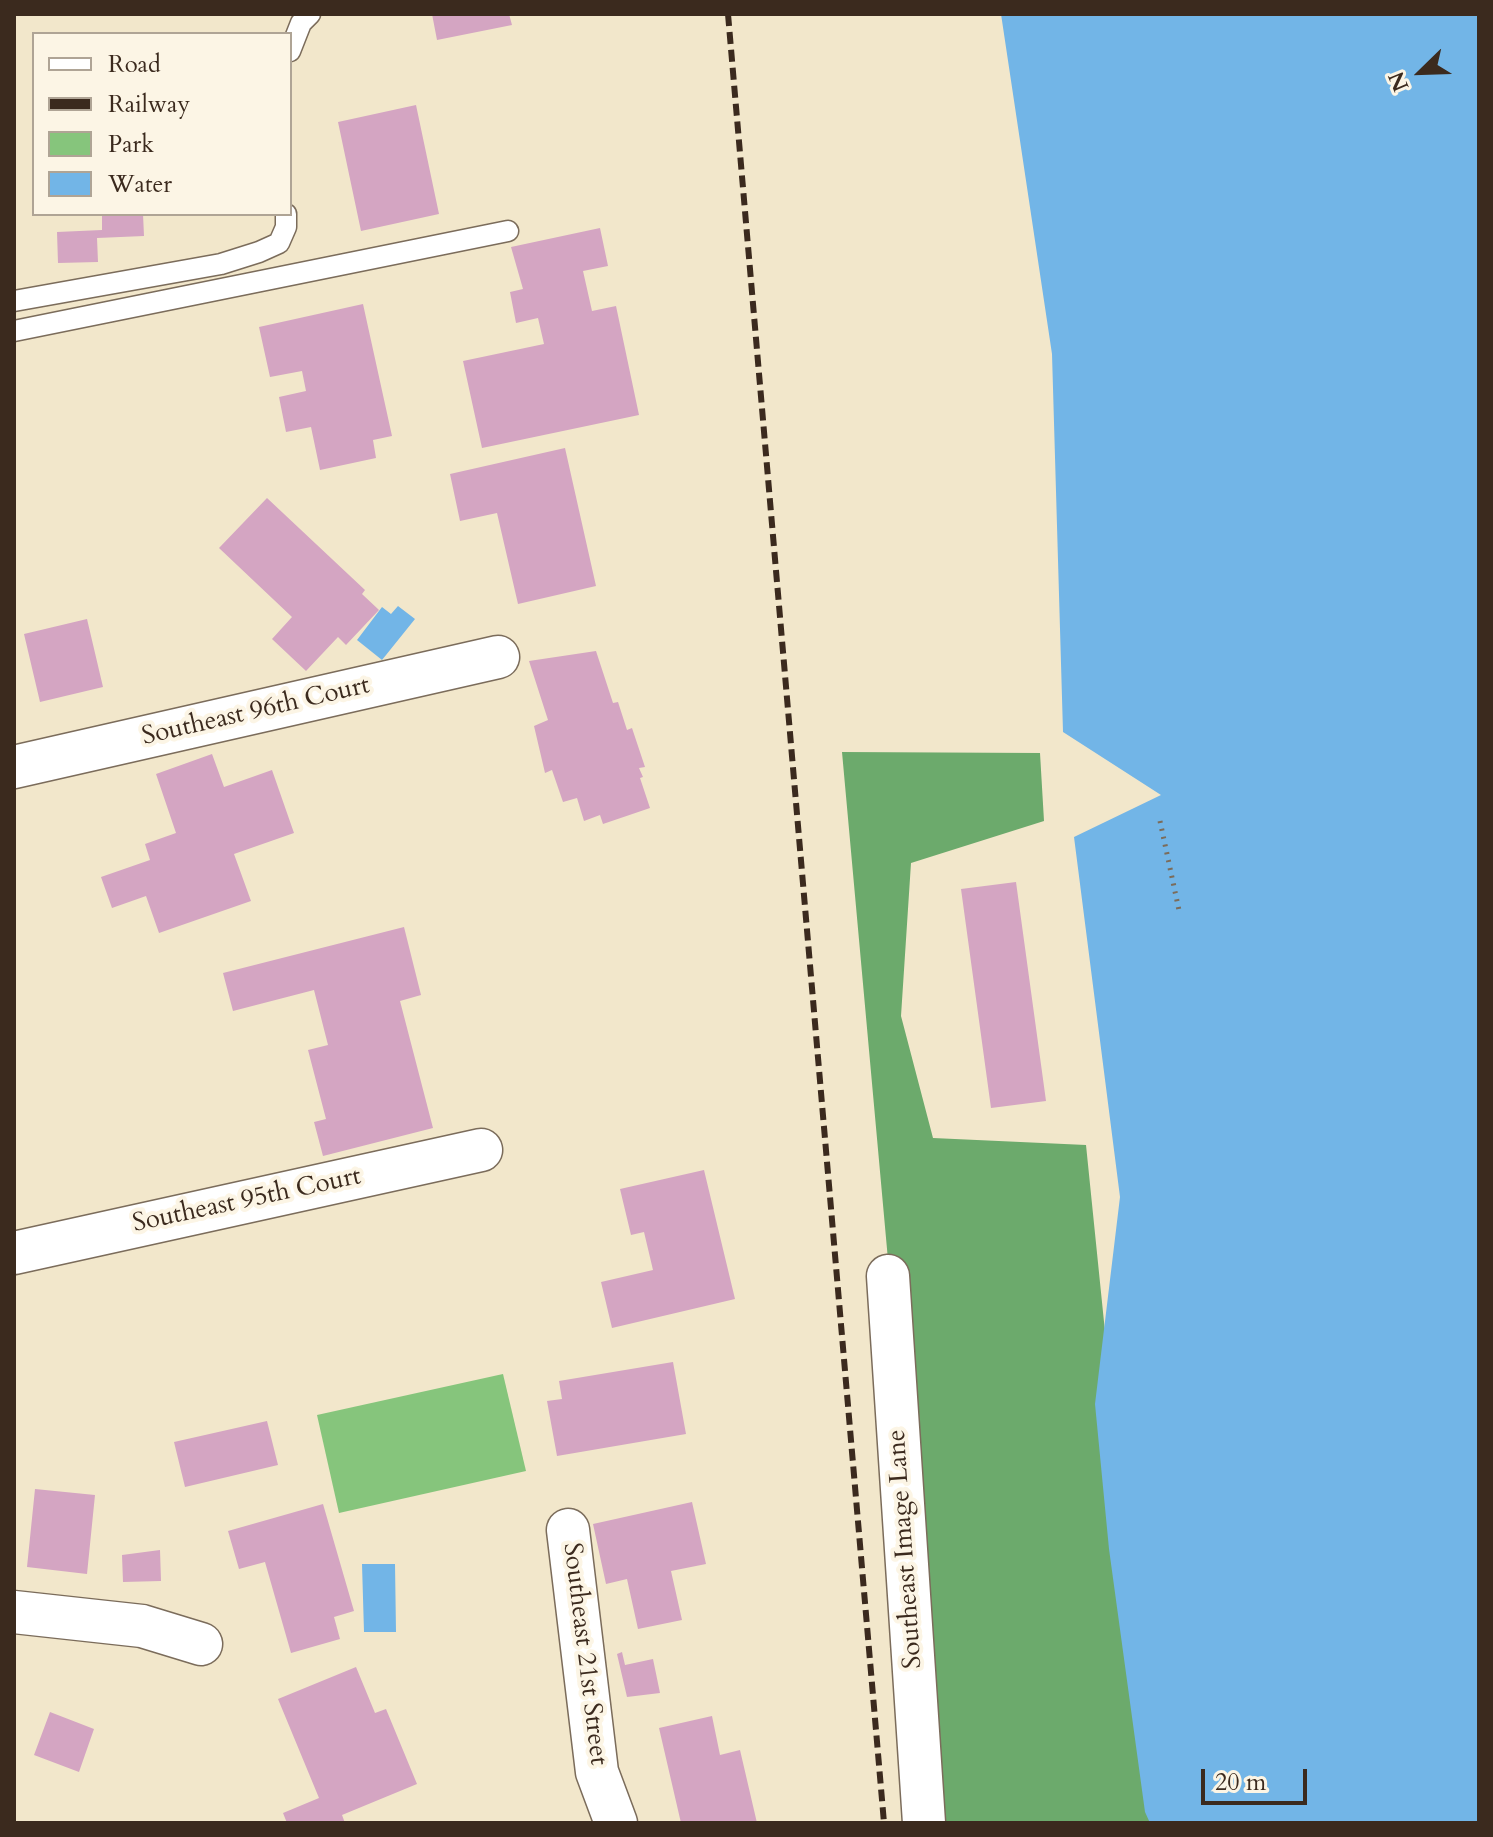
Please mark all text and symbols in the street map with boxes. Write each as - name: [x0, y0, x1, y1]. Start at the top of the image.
- legend: [32, 32, 292, 216]
- north arrow: [1381, 32, 1461, 112]
- text: Road: [108, 48, 161, 81]
- text: N: [1381, 67, 1416, 96]
- text: Railway: [108, 88, 190, 121]
- text: Park: [108, 128, 154, 161]
- text: Water: [108, 168, 172, 201]
- street label: Southeast 96th Court: [139, 671, 373, 753]
- street label: Southeast 95th Court: [130, 1162, 364, 1240]
- street label: Southeast Image Lane: [882, 1428, 930, 1670]
- street label: Southeast 21st Street: [555, 1541, 613, 1767]
- scale bar: [1205, 1753, 1311, 1803]
- text: 20 m: [1215, 1766, 1266, 1799]

